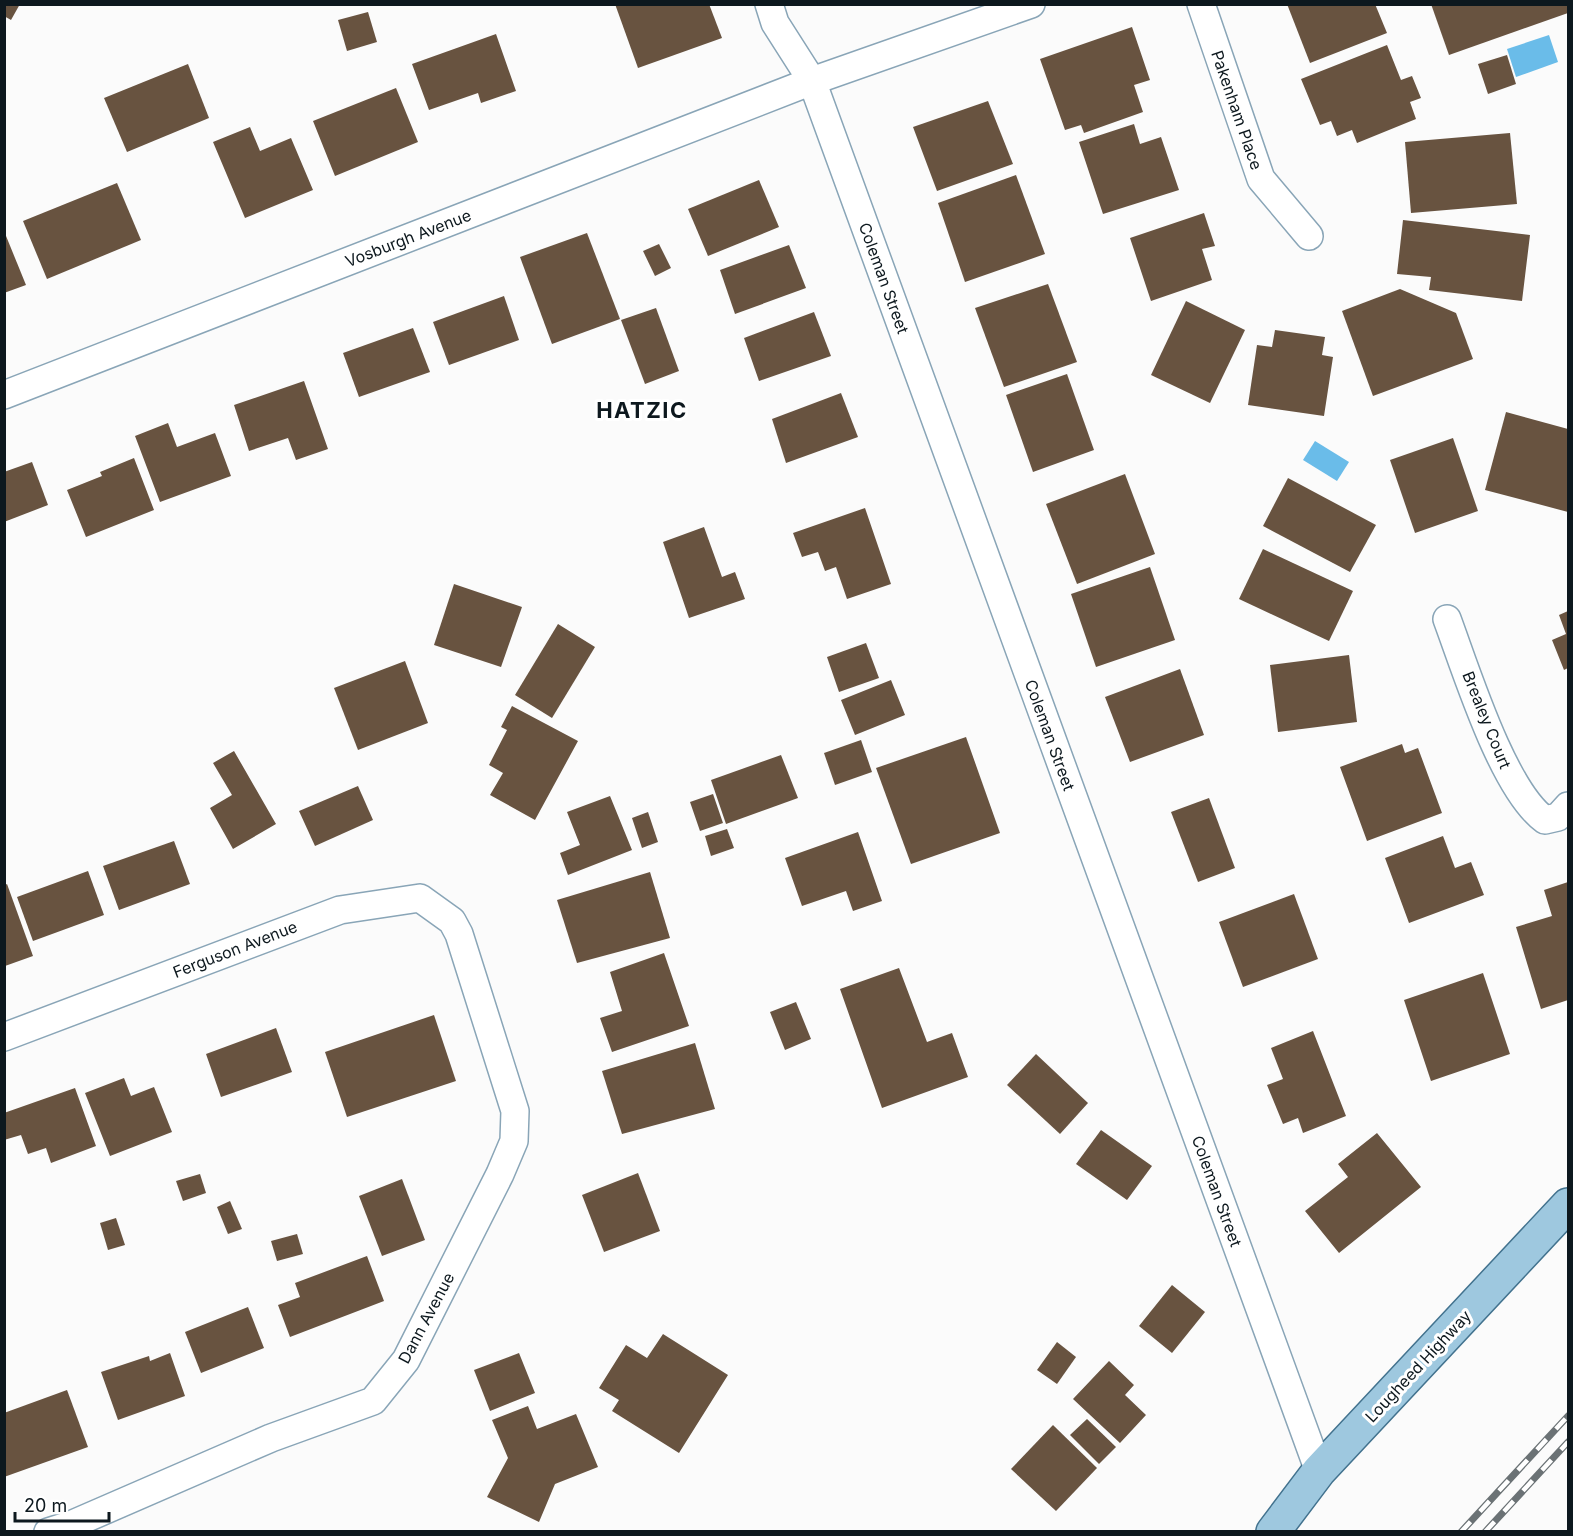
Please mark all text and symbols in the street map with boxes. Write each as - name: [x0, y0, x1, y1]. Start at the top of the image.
- street label: Pakenham Place: [1207, 48, 1267, 172]
- street label: Vosburgh Avenue: [342, 205, 474, 271]
- street label: Coleman Street: [855, 220, 913, 336]
- district label: HATZIC: [596, 397, 688, 423]
- street label: Brealey Court: [1458, 668, 1516, 772]
- street label: Coleman Street: [1021, 677, 1079, 793]
- street label: Ferguson Avenue: [170, 916, 300, 982]
- street label: Coleman Street: [1188, 1133, 1246, 1249]
- street label: Dann Avenue: [394, 1269, 458, 1367]
- street label: Lougheed Highway: [1361, 1306, 1475, 1426]
- scale bar: [15, 1485, 110, 1523]
- text: 20 m: [24, 1495, 67, 1516]

